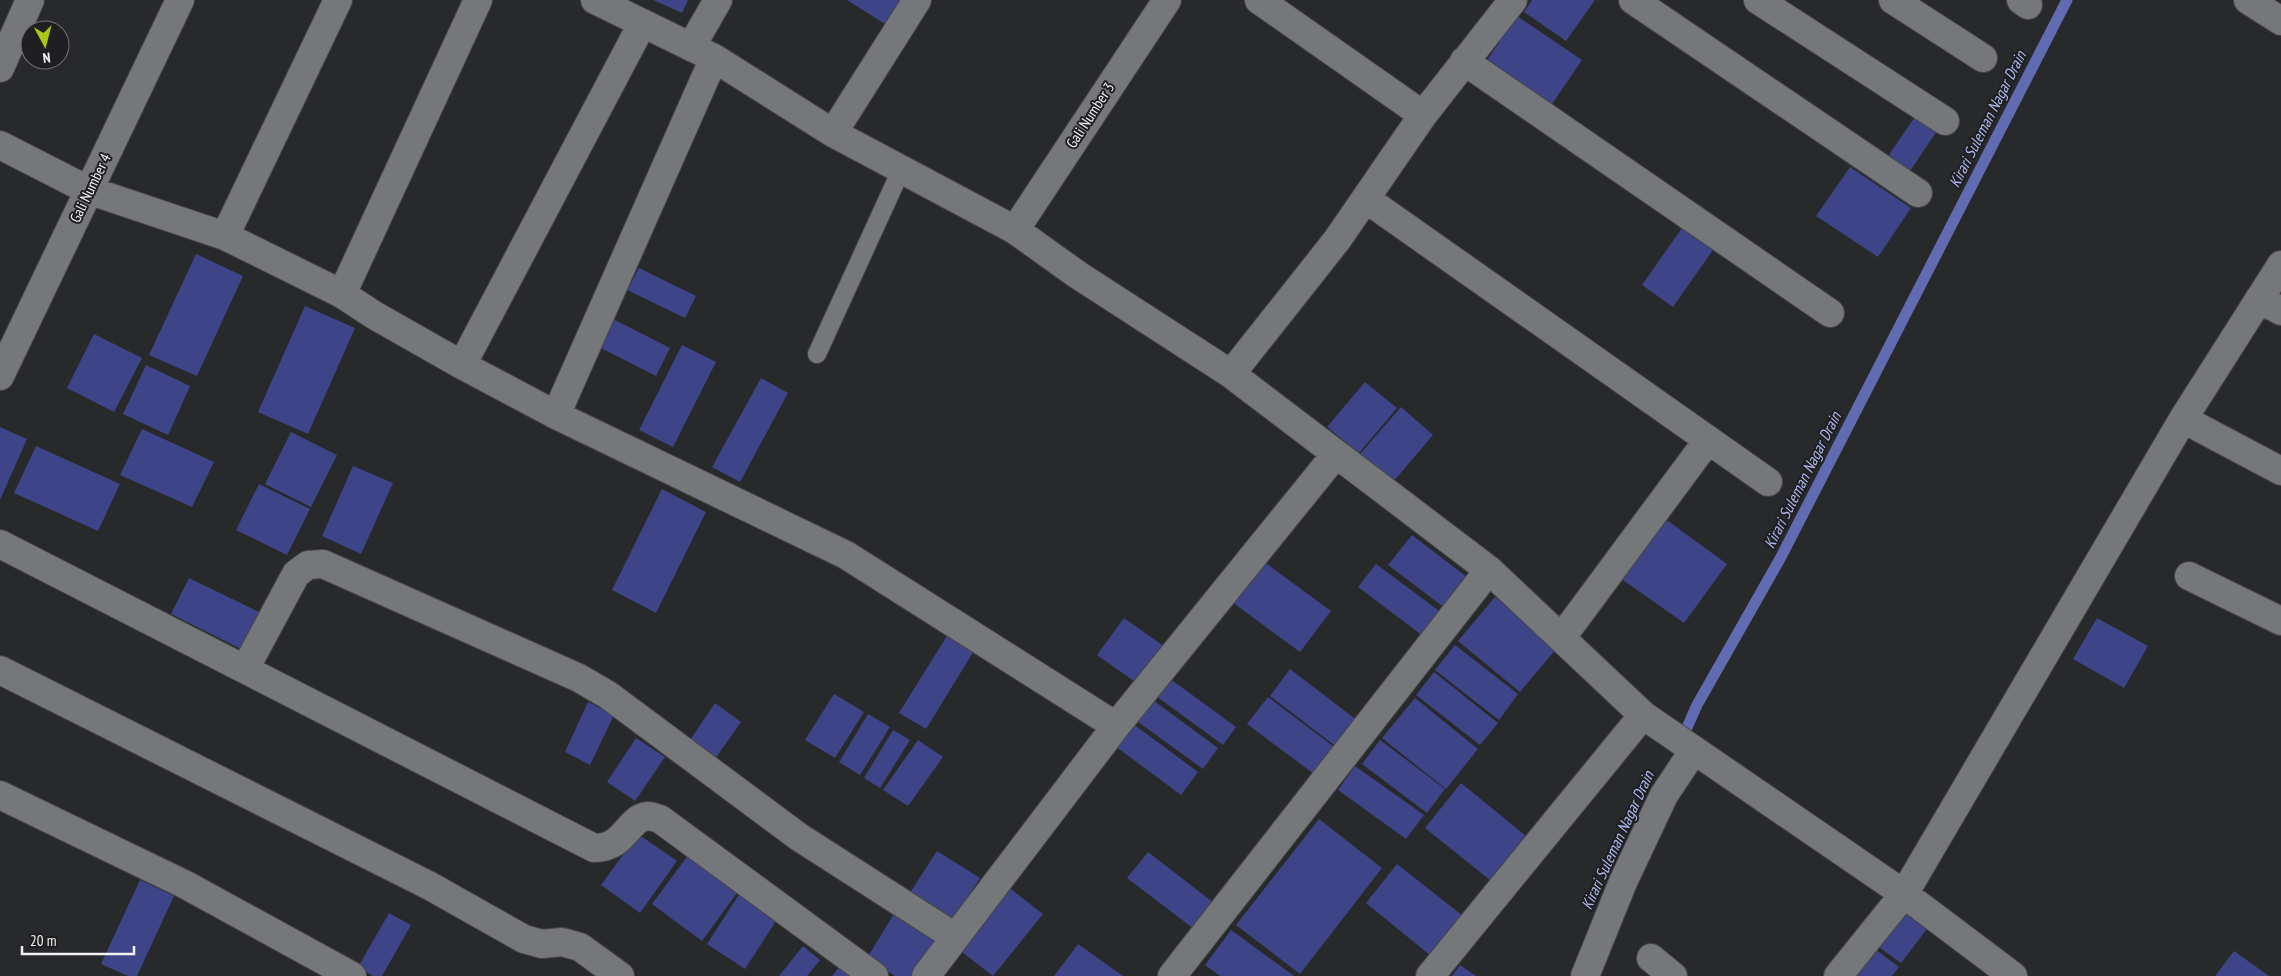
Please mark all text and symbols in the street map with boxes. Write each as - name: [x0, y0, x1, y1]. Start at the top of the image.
- north arrow: [20, 20, 70, 70]
- water label: Kirari Suleman Nagar Drain: [1944, 47, 2031, 191]
- text: N: [42, 49, 51, 67]
- street label: Gali Number 3: [1062, 79, 1118, 151]
- street label: Gali Number 4: [65, 150, 115, 226]
- water label: Kirari Suleman Nagar Drain: [1759, 408, 1846, 552]
- water label: Kirari Suleman Nagar Drain: [1576, 767, 1658, 912]
- scale bar: [22, 924, 135, 956]
- text: 20 m: [30, 931, 56, 950]

